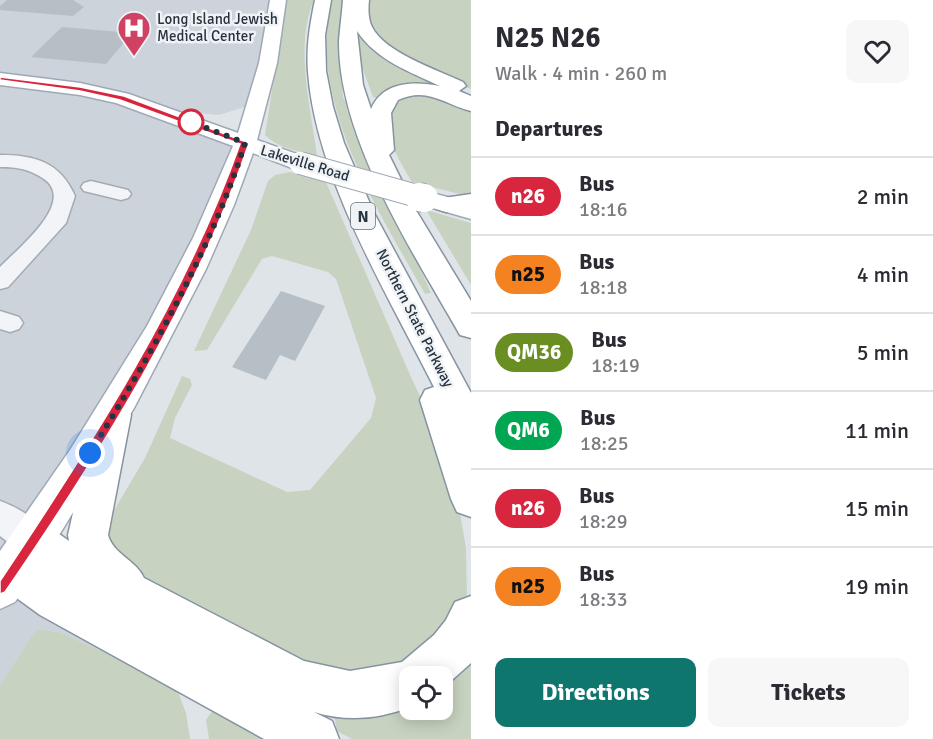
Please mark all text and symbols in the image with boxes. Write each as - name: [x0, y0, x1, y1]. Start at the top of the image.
- hospital icon: Long Island Jewish Medical Center: [116, 10, 152, 57]
- place label: Long Island Jewish Medical Center: [157, 10, 278, 45]
- button: heart: [846, 20, 909, 83]
- text: N25 N26: [495, 21, 601, 55]
- text: Walk · 4 min · 260 m: [495, 61, 667, 86]
- unlabelled marker: [178, 109, 204, 135]
- text: Departures: [495, 115, 603, 142]
- street label: Lakeville Road: [258, 141, 352, 185]
- text: Bus: [579, 170, 614, 197]
- text: n26: [511, 183, 545, 209]
- text: 2 min: [857, 183, 909, 210]
- text: 18:16: [579, 197, 628, 222]
- road number: N: [351, 203, 375, 229]
- street label: Northern State Parkway: [372, 246, 458, 390]
- text: Bus: [579, 248, 614, 275]
- text: n25: [511, 261, 545, 287]
- text: 4 min: [857, 261, 909, 288]
- text: 18:18: [579, 275, 628, 300]
- text: Bus: [591, 326, 627, 353]
- text: QM36: [507, 339, 561, 365]
- text: 5 min: [857, 339, 909, 366]
- text: 18:19: [591, 353, 640, 378]
- text: Bus: [580, 404, 615, 431]
- text: QM6: [507, 417, 550, 443]
- text: 11 min: [845, 417, 909, 444]
- text: 18:25: [580, 431, 628, 456]
- your location: [75, 438, 105, 468]
- text: Bus: [579, 482, 614, 509]
- text: n26: [511, 495, 545, 521]
- text: 15 min: [845, 495, 909, 522]
- text: 18:29: [579, 509, 628, 534]
- text: Bus: [579, 560, 614, 587]
- text: n25: [511, 573, 545, 599]
- text: 19 min: [845, 573, 909, 600]
- text: 18:33: [579, 587, 628, 612]
- button: Directions: [495, 658, 696, 727]
- button: Tickets: [708, 658, 909, 727]
- map controls: [399, 666, 453, 720]
- button: locate: [399, 666, 453, 720]

